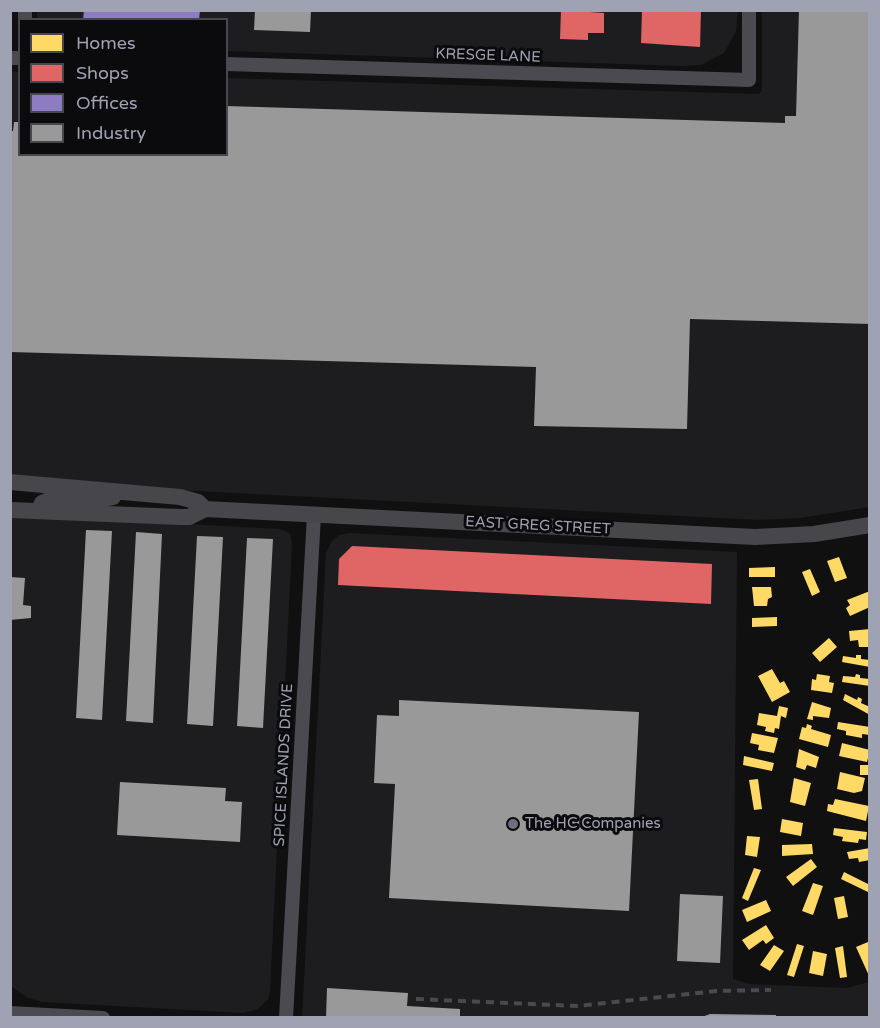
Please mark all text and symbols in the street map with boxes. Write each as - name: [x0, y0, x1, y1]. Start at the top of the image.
- legend: [18, 18, 228, 156]
- text: Homes: [76, 32, 136, 54]
- street label: KRESGE LANE: [435, 45, 541, 67]
- text: Shops: [76, 62, 129, 84]
- text: Offices: [76, 92, 138, 114]
- text: Industry: [76, 122, 146, 144]
- street label: EAST GREG STREET: [465, 513, 611, 539]
- street label: SPICE ISLANDS DRIVE: [271, 683, 297, 847]
- place label: The HC Companies: [525, 815, 661, 833]
- marker: The HC Companies: [506, 817, 520, 831]

